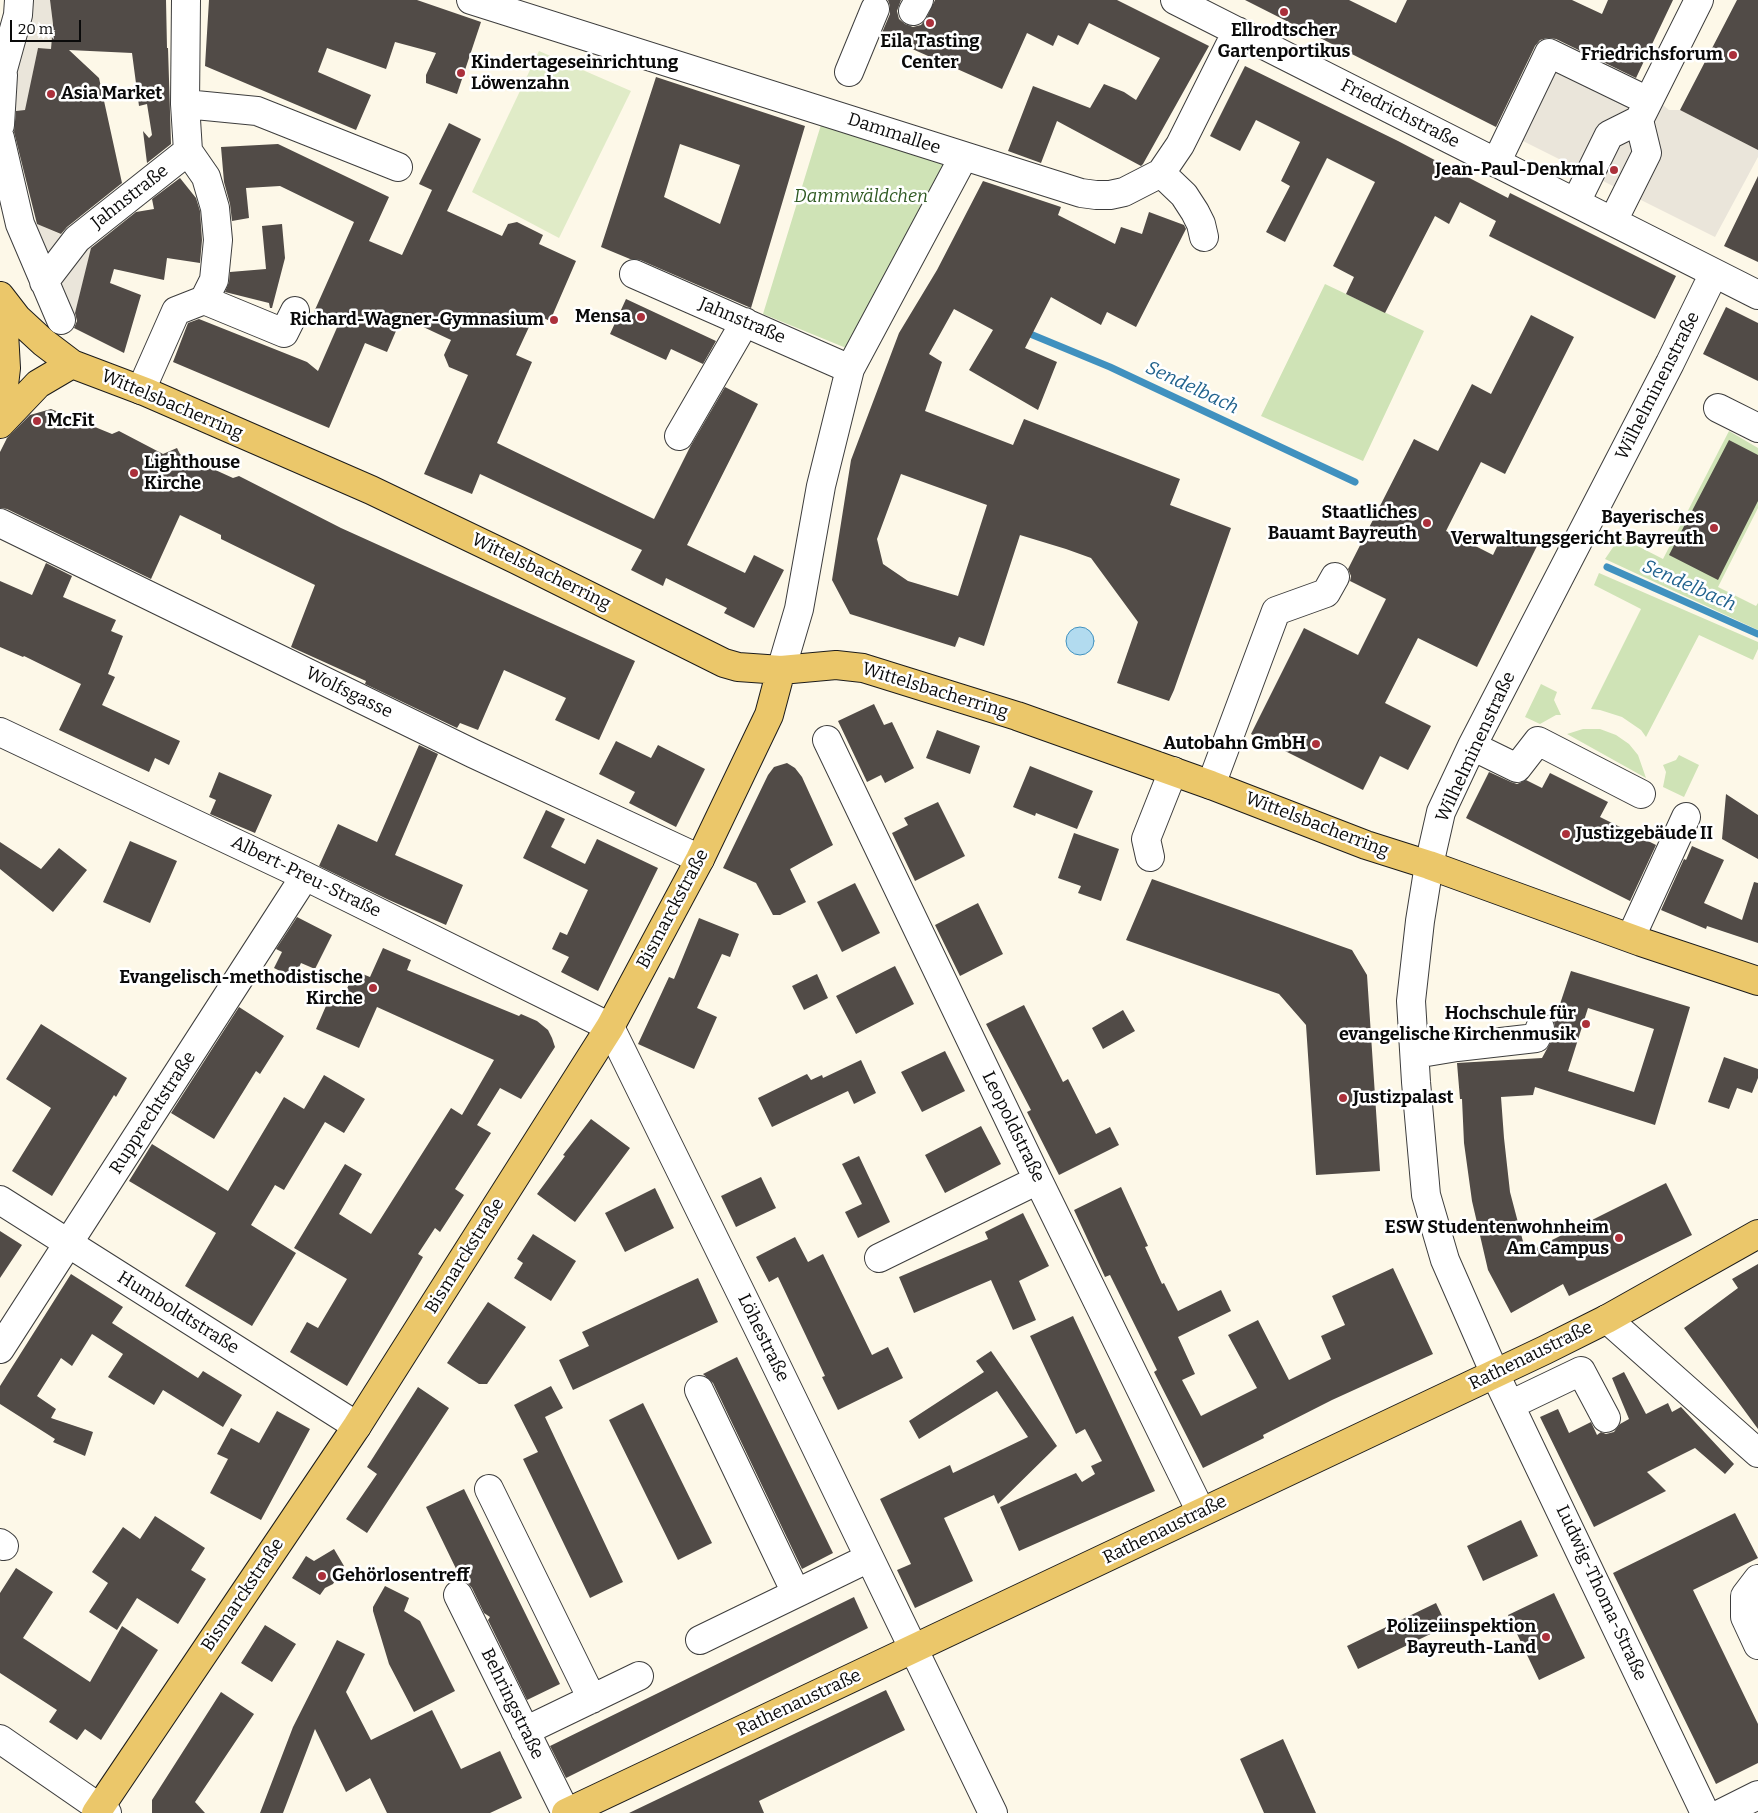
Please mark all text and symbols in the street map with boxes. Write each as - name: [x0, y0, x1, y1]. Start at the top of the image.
- marker: Ellrodtscher Gartenportikus: [1278, 6, 1290, 18]
- scale bar: [12, 10, 84, 42]
- marker: Eila Tasting Center: [924, 17, 936, 29]
- text: 20 m: [18, 20, 53, 38]
- place label: Ellrodtscher Gartenportikus: [1218, 20, 1350, 62]
- place label: Eila Tasting Center: [880, 31, 980, 74]
- place label: Friedrichsforum: [1581, 44, 1723, 66]
- marker: Friedrichsforum: [1727, 49, 1739, 61]
- place label: Kindertageseinrichtung Löwenzahn: [471, 52, 678, 94]
- marker: Kindertageseinrichtung Löwenzahn: [455, 67, 467, 79]
- street label: Friedrichstraße: [1337, 75, 1463, 153]
- place label: Asia Market: [61, 83, 162, 105]
- marker: Asia Market: [45, 88, 57, 100]
- street label: Dammallee: [845, 109, 943, 159]
- place label: Jean-Paul-Denkmal: [1435, 159, 1604, 181]
- street label: Jahnstraße: [87, 160, 173, 234]
- marker: Jean-Paul-Denkmal: [1608, 164, 1620, 176]
- park label: Dammwäldchen: [794, 186, 928, 208]
- street label: Jahnstraße: [696, 293, 788, 349]
- place label: Mensa: [575, 306, 631, 328]
- street label: Wilhelminenstraße: [1611, 308, 1705, 464]
- place label: Richard-Wagner-Gymnasium: [290, 309, 544, 331]
- marker: Mensa: [635, 311, 647, 323]
- marker: Richard-Wagner-Gymnasium: [548, 314, 560, 326]
- water label: Sendelbach: [1142, 357, 1242, 419]
- street label: Wittelsbacherring: [98, 365, 246, 445]
- place label: McFit: [47, 410, 95, 432]
- marker: McFit: [31, 415, 43, 427]
- place label: Lighthouse Kirche: [144, 452, 240, 494]
- marker: Lighthouse Kirche: [128, 467, 140, 479]
- place label: Staatliches Bauamt Bayreuth: [1268, 502, 1417, 544]
- place label: Bayerisches Verwaltungsgericht Bayreuth: [1451, 507, 1704, 550]
- marker: Staatliches Bauamt Bayreuth: [1421, 517, 1433, 529]
- marker: Bayerisches Verwaltungsgericht Bayreuth: [1708, 522, 1720, 534]
- street label: Wittelsbacherring: [468, 529, 614, 615]
- water label: Sendelbach: [1639, 555, 1739, 617]
- street label: Wittelsbacherring: [859, 658, 1011, 724]
- street label: Wolfsgasse: [302, 663, 396, 723]
- street label: Wilhelminenstraße: [1432, 668, 1520, 826]
- place label: Autobahn GmbH: [1163, 733, 1306, 755]
- marker: Autobahn GmbH: [1310, 738, 1322, 750]
- street label: Wittelsbacherring: [1242, 788, 1392, 862]
- place label: Justizgebäude II: [1576, 823, 1713, 845]
- marker: Justizgebäude II: [1560, 828, 1572, 840]
- street label: Albert-Preu-Straße: [228, 831, 384, 923]
- street label: Bismarckstraße: [632, 846, 714, 972]
- place label: Evangelisch-methodistische Kirche: [119, 967, 363, 1010]
- marker: Evangelisch-methodistische Kirche: [367, 982, 379, 994]
- place label: Hochschule für evangelische Kirchenmusik: [1339, 1003, 1576, 1046]
- marker: Hochschule für evangelische Kirchenmusik: [1580, 1018, 1592, 1030]
- street label: Rupprechtstraße: [105, 1048, 201, 1178]
- street label: Leopoldstraße: [977, 1068, 1049, 1186]
- place label: Justizpalast: [1353, 1087, 1454, 1109]
- marker: Justizpalast: [1337, 1092, 1349, 1104]
- street label: Bismarckstraße: [421, 1194, 509, 1318]
- place label: ESW Studentenwohnheim Am Campus: [1385, 1217, 1609, 1260]
- marker: ESW Studentenwohnheim Am Campus: [1613, 1232, 1625, 1244]
- street label: Humboldtstraße: [113, 1267, 243, 1359]
- street label: Löhestraße: [733, 1291, 793, 1385]
- street label: Rathenaustraße: [1466, 1317, 1596, 1395]
- street label: Rathenaustraße: [1100, 1491, 1230, 1569]
- street label: Ludwig-Thoma-Straße: [1551, 1502, 1651, 1684]
- street label: Bismarckstraße: [197, 1534, 289, 1656]
- place label: Gehörlosentreff: [332, 1565, 469, 1587]
- marker: Gehörlosentreff: [316, 1570, 328, 1582]
- place label: Polizeiinspektion Bayreuth-Land: [1386, 1616, 1536, 1658]
- marker: Polizeiinspektion Bayreuth-Land: [1540, 1631, 1552, 1643]
- street label: Behringstraße: [476, 1645, 548, 1763]
- street label: Rathenaustraße: [733, 1665, 865, 1741]

